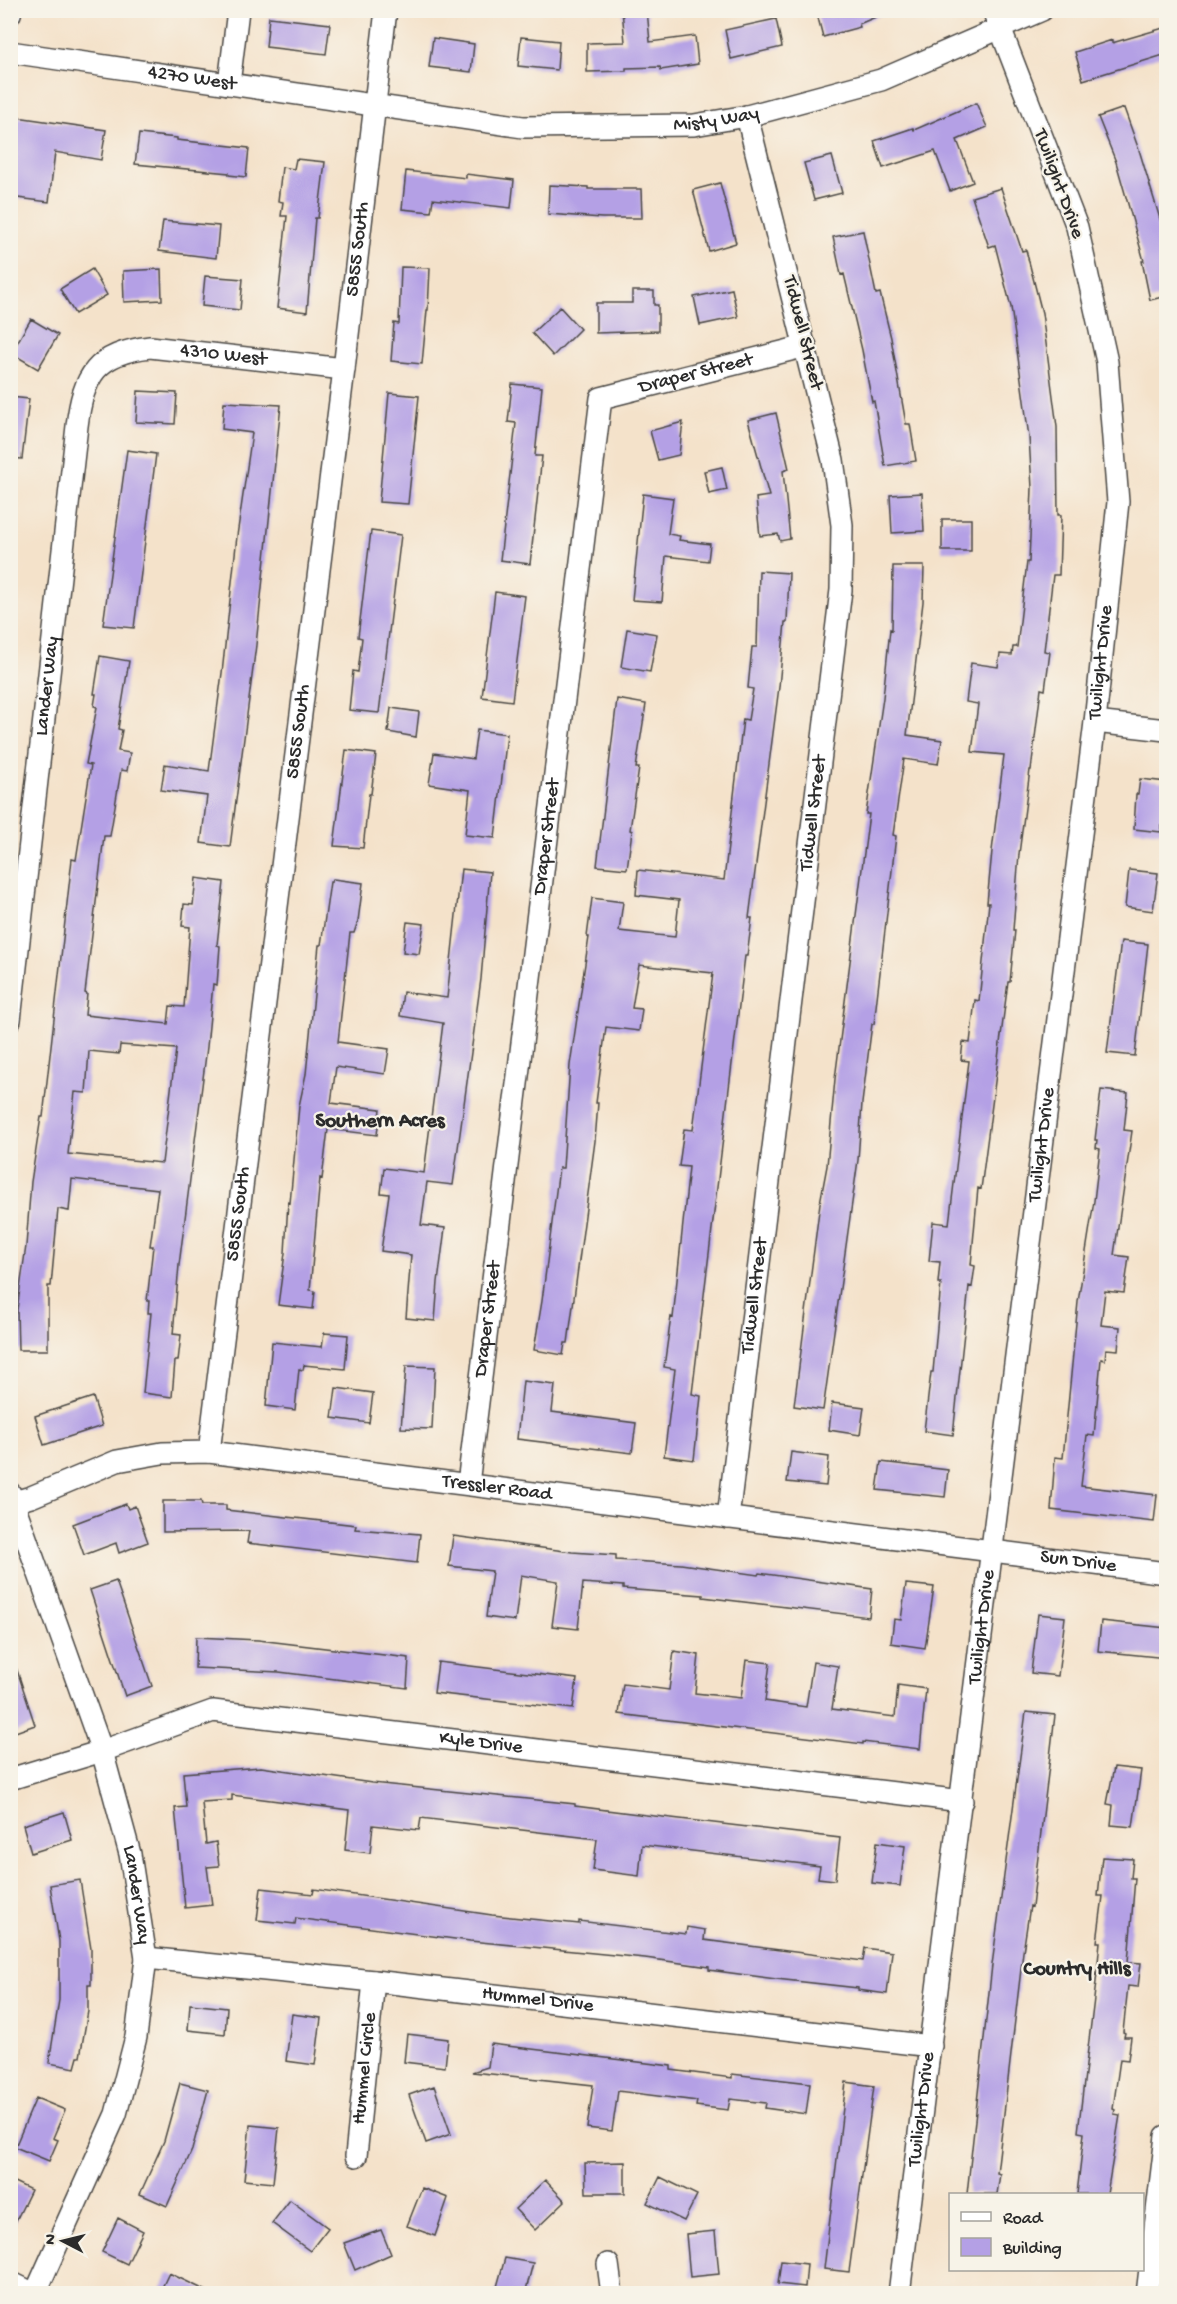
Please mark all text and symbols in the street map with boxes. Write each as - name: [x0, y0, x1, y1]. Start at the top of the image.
- street label: 4270 West: [147, 61, 239, 97]
- street label: Misty Way: [673, 102, 762, 137]
- street label: Twilight Drive: [1027, 125, 1089, 243]
- street label: 5855 South: [341, 200, 375, 298]
- street label: Tidwell Street: [777, 273, 828, 394]
- street label: 4310 West: [179, 339, 270, 372]
- street label: Draper Street: [635, 348, 757, 400]
- street label: Twilight Drive: [1084, 603, 1119, 722]
- street label: Lander Way: [31, 635, 65, 737]
- street label: 5855 South: [281, 683, 316, 780]
- street label: Tidwell Street: [795, 752, 833, 873]
- street label: Draper Street: [529, 776, 566, 898]
- street label: Twilight Drive: [1024, 1086, 1061, 1204]
- district label: Southern Acres: [315, 1110, 446, 1135]
- street label: 5855 South: [221, 1165, 256, 1263]
- street label: Tidwell Street: [736, 1235, 774, 1356]
- street label: Draper Street: [469, 1258, 507, 1381]
- street label: Tressler Road: [440, 1470, 555, 1507]
- street label: Sun Drive: [1039, 1546, 1118, 1578]
- street label: Twilight Drive: [963, 1568, 1001, 1687]
- street label: Kyle Drive: [438, 1727, 525, 1760]
- street label: Lander Way: [117, 1843, 155, 1946]
- district label: Country Hills: [1023, 1958, 1132, 1983]
- street label: Hummel Drive: [481, 1982, 596, 2018]
- street label: Hummel Circle: [348, 2011, 382, 2126]
- street label: Twilight Drive: [903, 2050, 941, 2169]
- legend: [949, 2193, 1144, 2271]
- text: Road: [1003, 2209, 1044, 2230]
- north arrow: [33, 2211, 93, 2271]
- text: N: [42, 2233, 62, 2246]
- text: Building: [1002, 2239, 1062, 2260]

